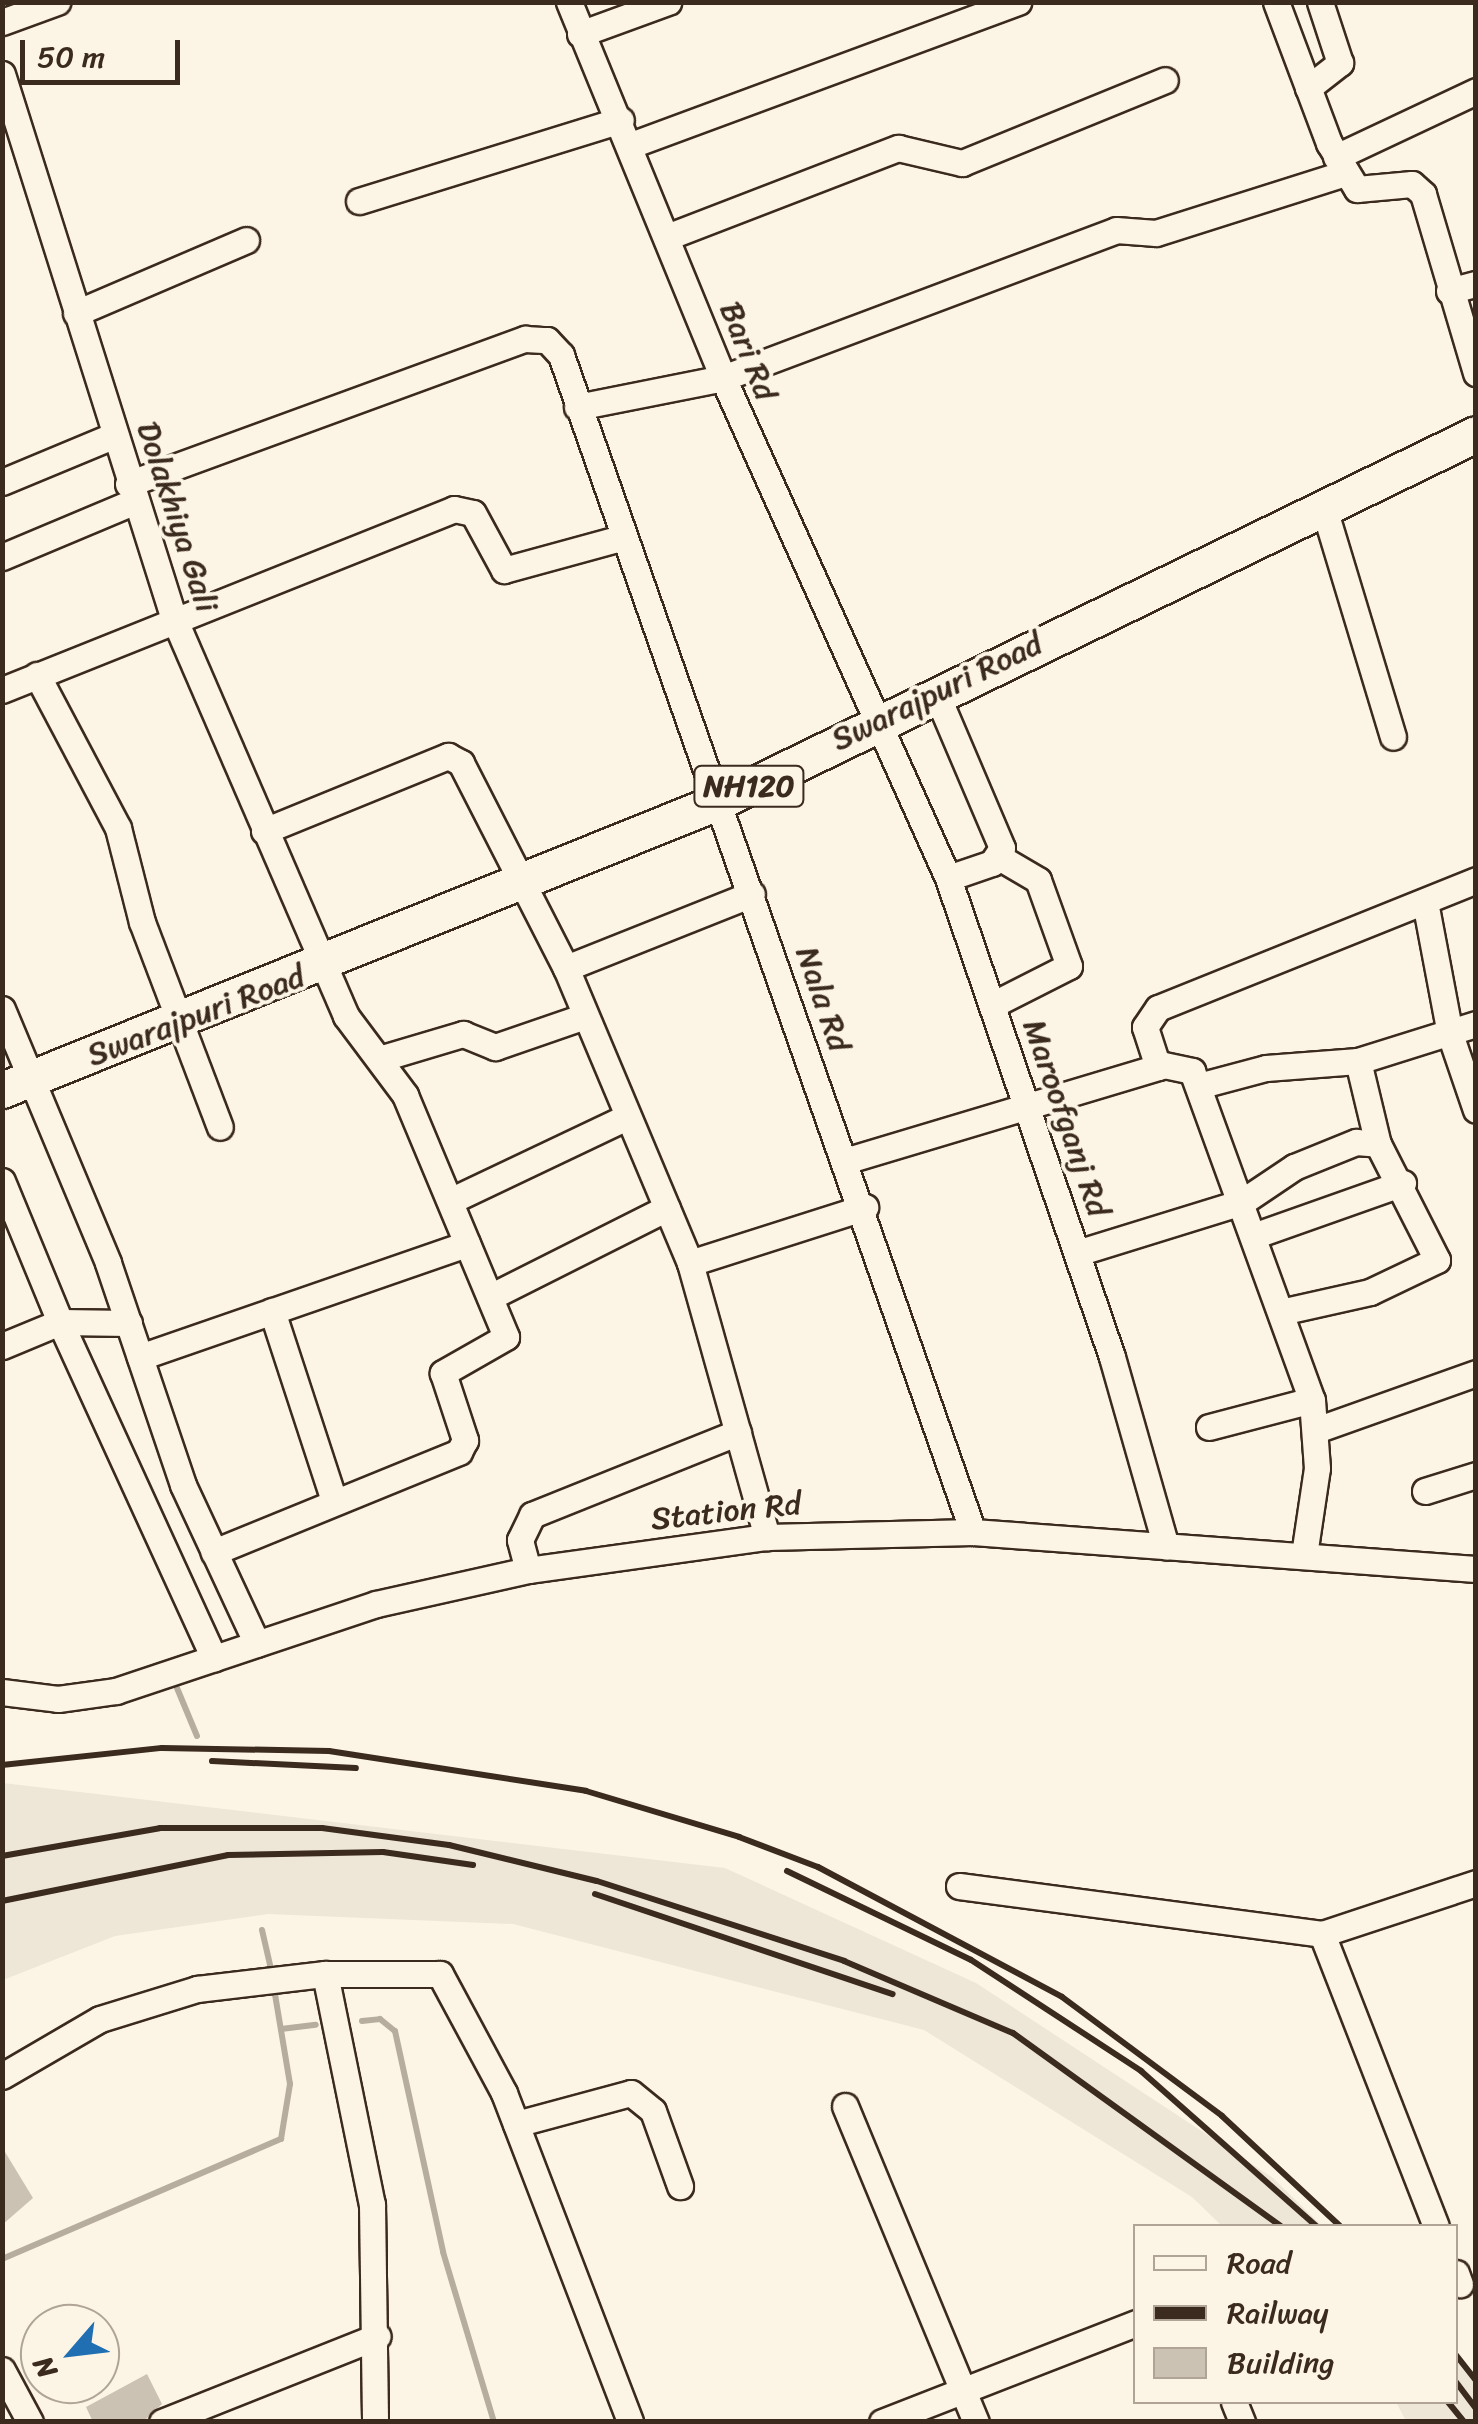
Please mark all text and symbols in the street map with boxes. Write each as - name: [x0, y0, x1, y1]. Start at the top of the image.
- scale bar: [25, 20, 185, 82]
- text: 50 m: [37, 30, 105, 84]
- street label: Bari Rd: [711, 296, 785, 406]
- street label: Dolakhiya Gali: [128, 417, 226, 617]
- street label: Swarajpuri Road: [825, 624, 1049, 760]
- road number: NH120: [692, 761, 806, 811]
- street label: Nala Rd: [787, 942, 859, 1056]
- street label: Swarajpuri Road: [82, 957, 310, 1075]
- street label: Maroofganj Rd: [1014, 1014, 1118, 1222]
- street label: Station Rd: [649, 1485, 803, 1539]
- legend: [1133, 2224, 1458, 2404]
- text: Road: [1227, 2236, 1291, 2290]
- text: Railway: [1227, 2286, 1328, 2340]
- north arrow: [20, 2304, 120, 2404]
- text: Building: [1227, 2336, 1334, 2390]
- text: N: [19, 2347, 71, 2387]

